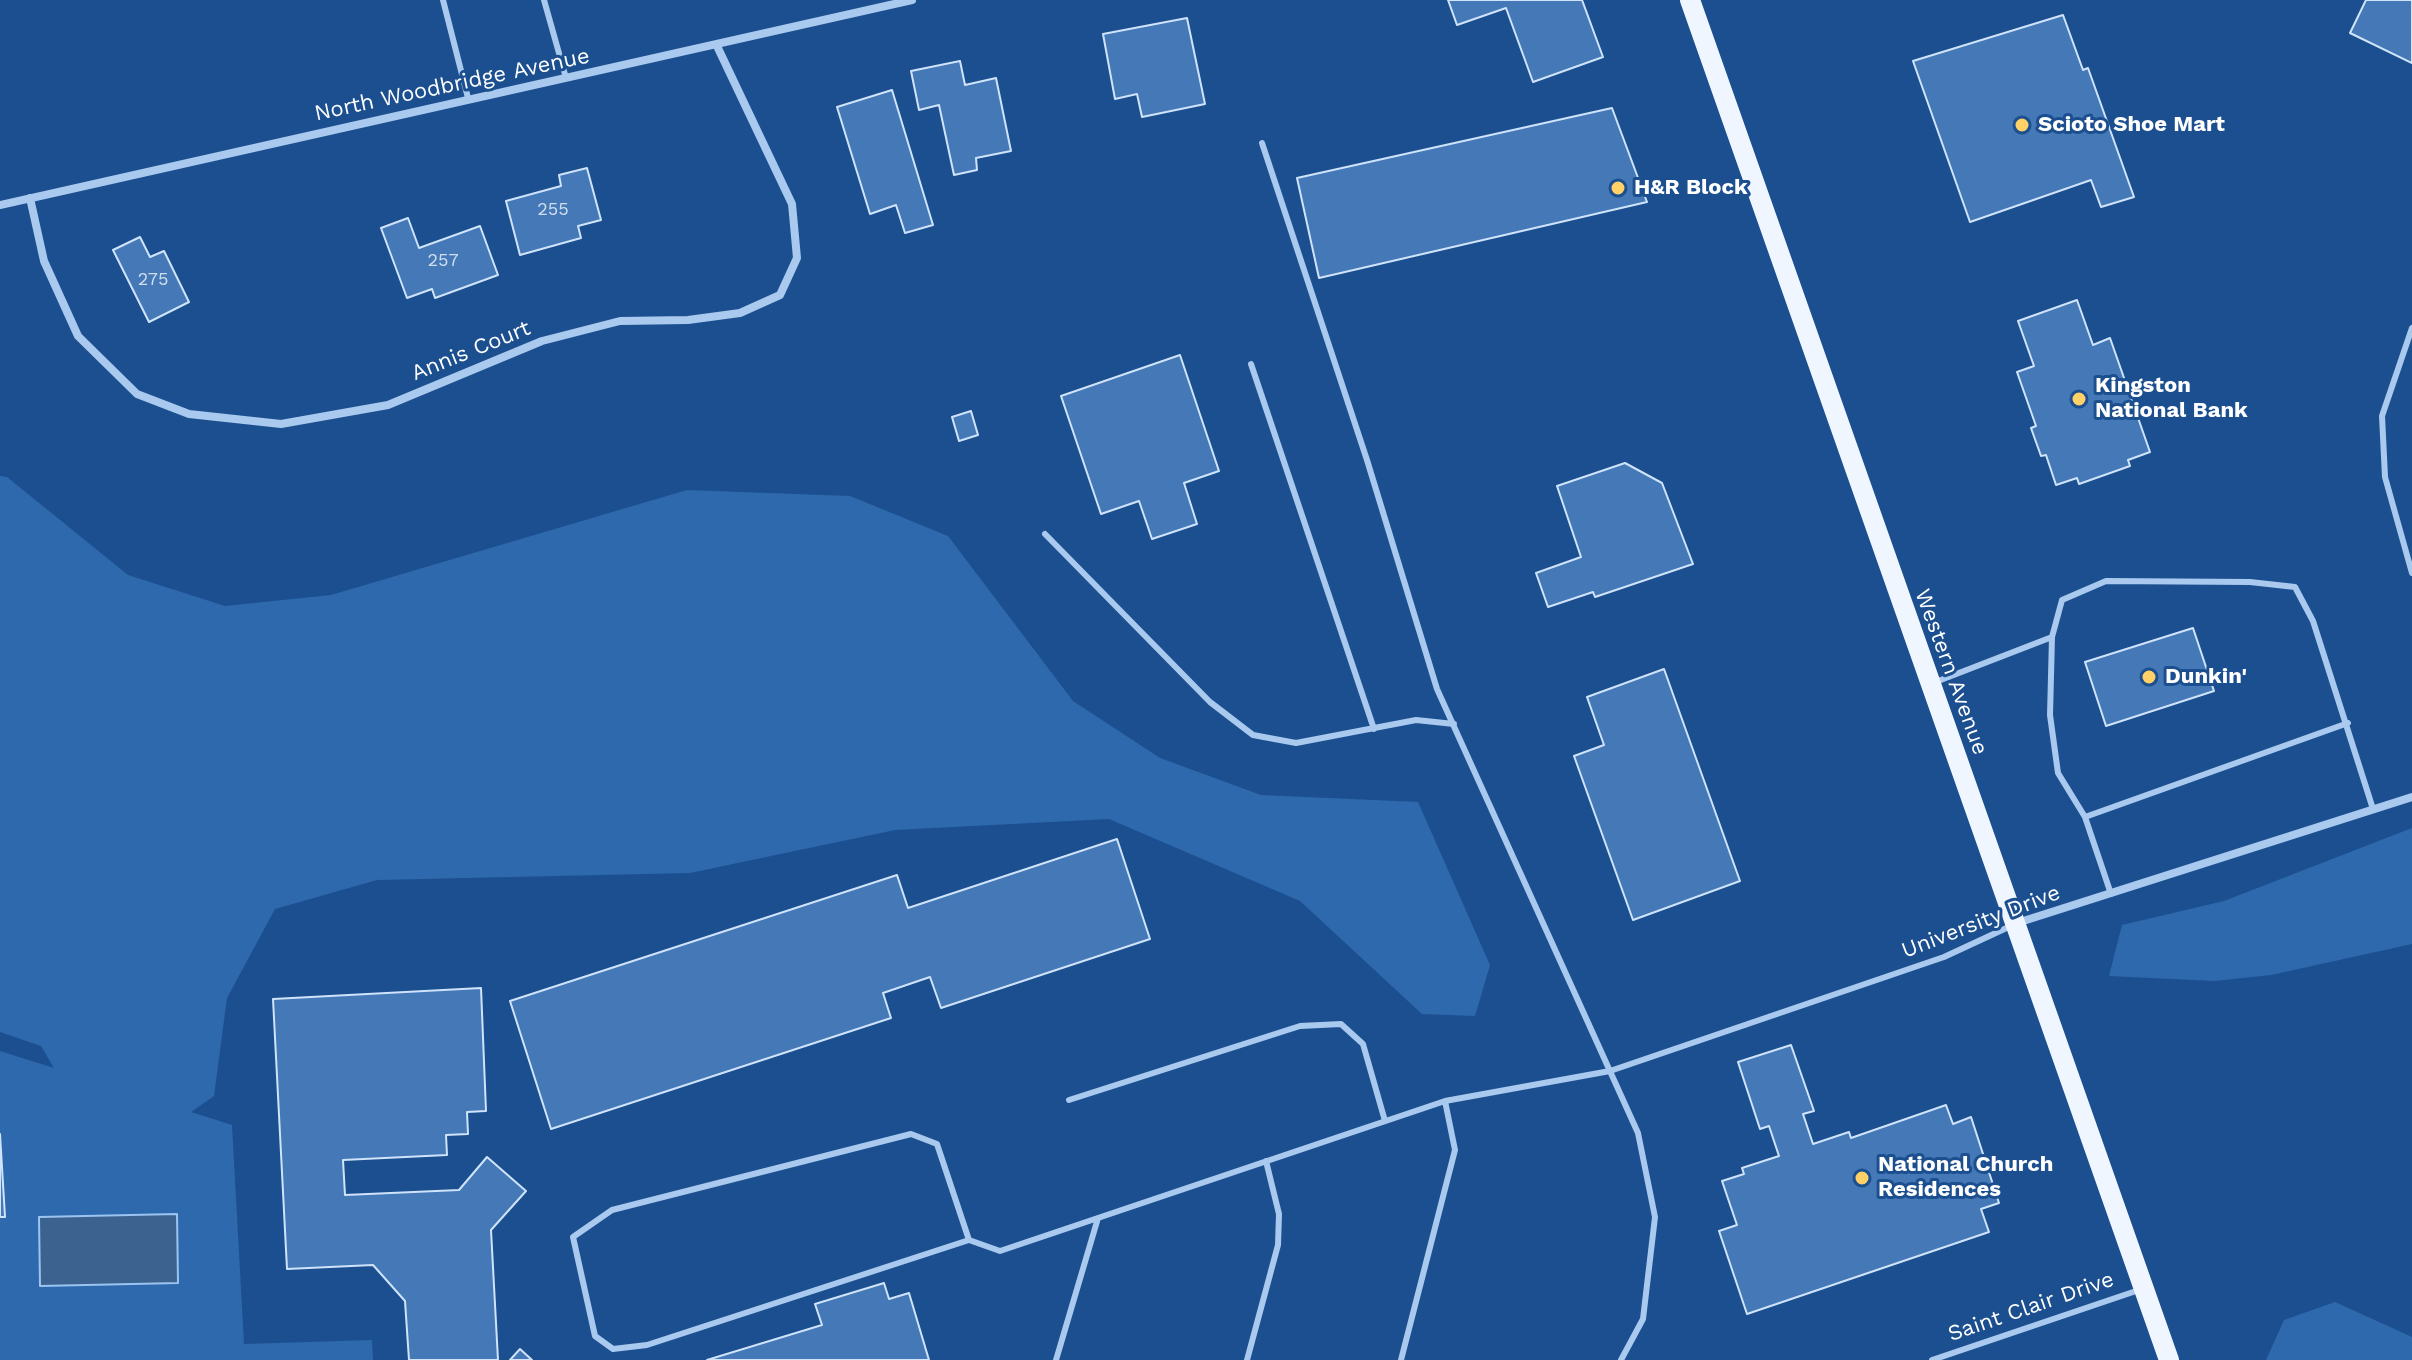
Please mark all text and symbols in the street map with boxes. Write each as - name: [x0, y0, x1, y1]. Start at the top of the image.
- street label: North Woodbridge Avenue: [312, 43, 592, 127]
- place label: Scioto Shoe Mart: [2038, 112, 2225, 138]
- marker: Scioto Shoe Mart: [2013, 116, 2031, 134]
- place label: H&R Block: [1634, 175, 1748, 201]
- marker: H&R Block: [1609, 179, 1627, 197]
- house number: 255: [537, 199, 569, 221]
- house number: 257: [427, 250, 459, 272]
- house number: 275: [138, 269, 168, 291]
- street label: Annis Court: [408, 315, 534, 387]
- place label: Kingston National Bank: [2095, 373, 2248, 424]
- marker: Kingston National Bank: [2070, 390, 2088, 408]
- street label: Western Avenue: [1909, 585, 1993, 759]
- place label: Dunkin': [2165, 664, 2247, 690]
- marker: Dunkin': [2140, 668, 2158, 686]
- street label: University Drive: [1898, 880, 2064, 964]
- place label: National Church Residences: [1878, 1152, 2053, 1204]
- marker: National Church Residences: [1853, 1169, 1871, 1187]
- street label: Saint Clair Drive: [1945, 1266, 2117, 1348]

